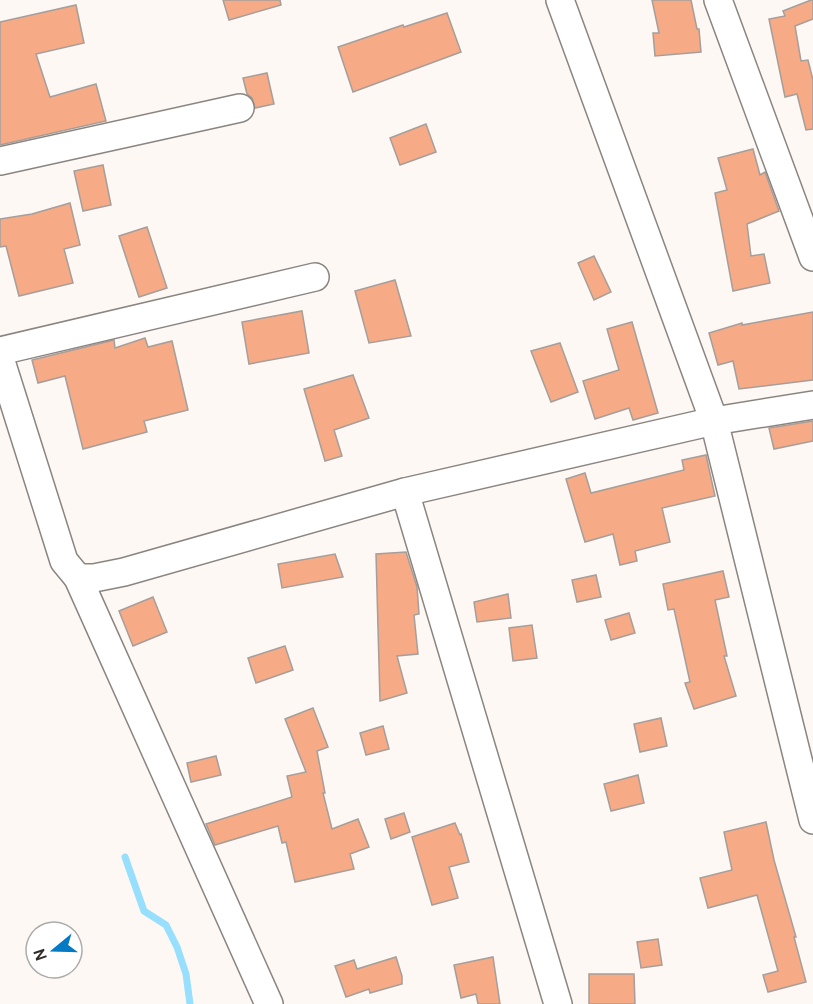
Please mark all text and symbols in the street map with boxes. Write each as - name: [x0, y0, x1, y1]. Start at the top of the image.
- north arrow: [24, 920, 84, 980]
- text: N: [29, 946, 51, 963]

